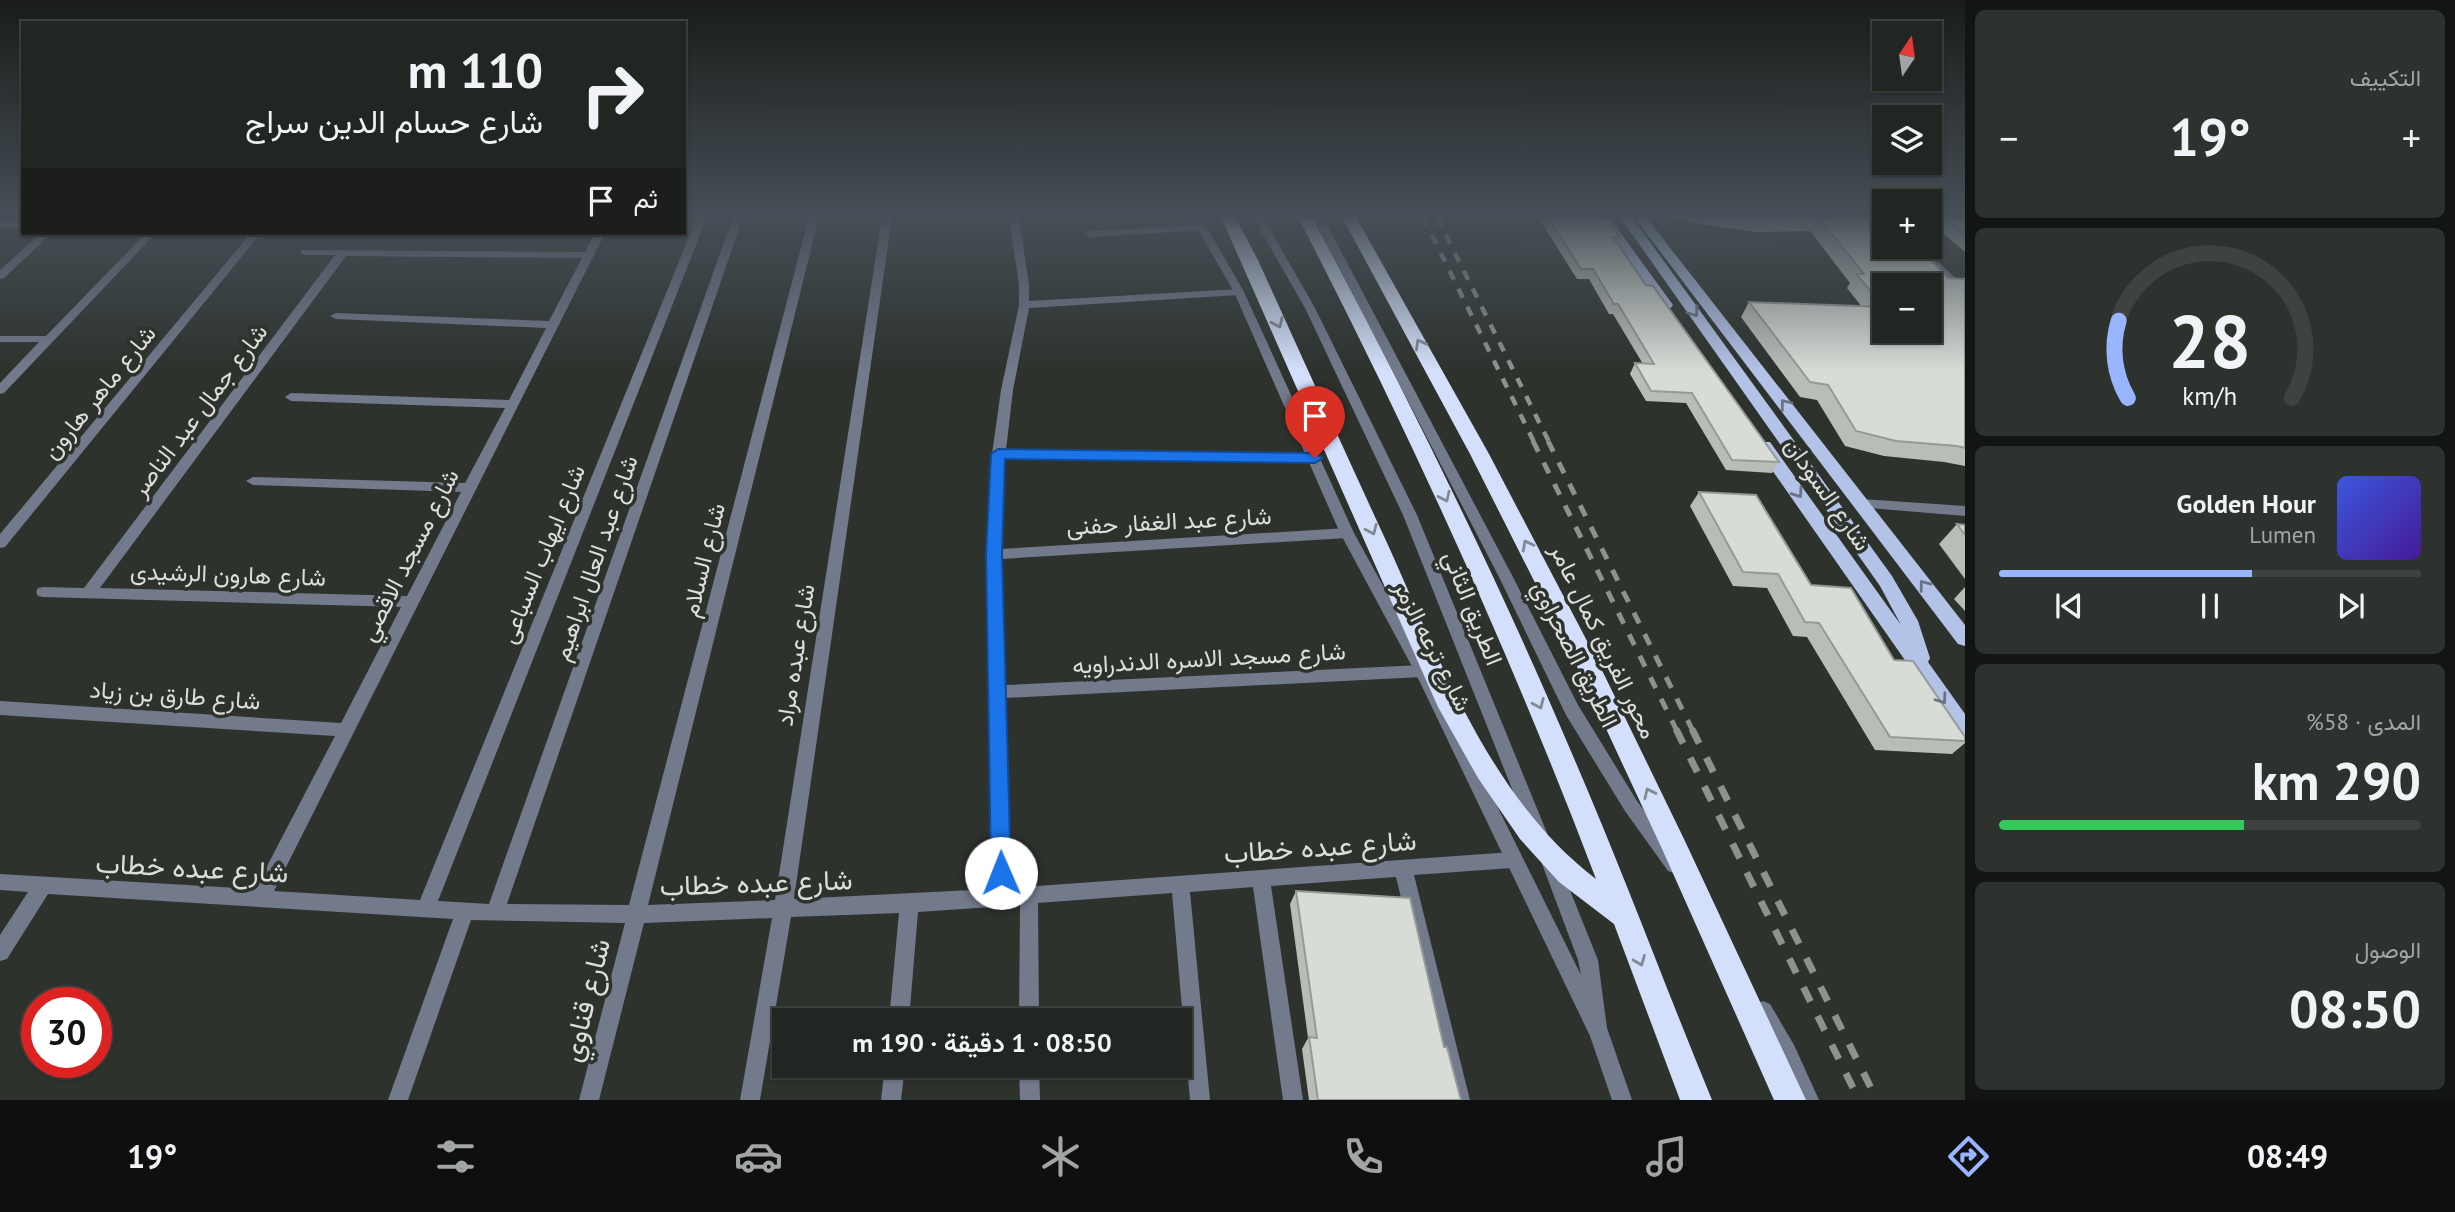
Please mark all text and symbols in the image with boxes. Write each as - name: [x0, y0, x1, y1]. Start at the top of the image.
- north arrow: [1872, 21, 1942, 91]
- map controls: [1872, 21, 1942, 343]
- text: 110 m: [408, 38, 543, 102]
- icon: right: [567, 49, 658, 140]
- text: التكييف: [2350, 63, 2421, 92]
- text: شارع حسام الدين سراج: [245, 100, 543, 142]
- text: 19°: [2169, 103, 2251, 170]
- button: layers: [1872, 105, 1942, 175]
- text: −: [1999, 113, 2018, 162]
- text: +: [2402, 113, 2421, 162]
- icon: arrive: [582, 182, 620, 220]
- text: ثم: [634, 182, 658, 215]
- button: +: [1872, 189, 1942, 259]
- button: −: [1872, 273, 1942, 343]
- text: 28: [2169, 294, 2251, 388]
- one-way arrow: [1686, 304, 1698, 317]
- one-way arrow: [1270, 315, 1284, 328]
- street label: شارع جمال عبد الناصر: [123, 317, 275, 504]
- street label: شارع ماهر هارون: [35, 319, 163, 466]
- one-way arrow: [1415, 339, 1428, 351]
- text: km/h: [2183, 380, 2237, 412]
- pin: [1285, 386, 1345, 458]
- icon: arrive: [1296, 397, 1334, 435]
- one-way arrow: [1780, 400, 1793, 412]
- street label: شارع السودان: [1777, 431, 1878, 557]
- street label: شارع عبد العال ابراهيم: [545, 451, 646, 665]
- street label: شارع ايهاب السباعى: [492, 460, 593, 648]
- street label: شارع مسجد الاقصي: [352, 463, 469, 648]
- one-way arrow: [1790, 485, 1802, 498]
- text: Golden Hour: [2177, 487, 2316, 520]
- one-way arrow: [1436, 490, 1450, 502]
- street label: شارع السلام: [674, 500, 733, 620]
- street label: شارع عبد الغفار حفنى: [1066, 500, 1272, 543]
- text: Lumen: [2249, 520, 2316, 549]
- one-way arrow: [1363, 523, 1377, 535]
- street label: محور الفريق كمال عامر: [1543, 537, 1665, 744]
- one-way arrow: [1521, 540, 1535, 552]
- street label: الطريق الثاني: [1432, 546, 1510, 671]
- street label: شارع هارون الرشيدى: [129, 555, 326, 594]
- street label: شارع ترعه الزمر: [1385, 574, 1479, 717]
- street label: الطريق الصحراوي: [1521, 575, 1625, 734]
- one-way arrow: [1919, 580, 1932, 592]
- street label: شارع عبده مراد: [768, 582, 823, 728]
- icon: previous: [2050, 587, 2088, 625]
- icon: pause: [2191, 587, 2229, 625]
- icon: next: [2332, 587, 2370, 625]
- street label: شارع مسجد الاسره الدندراويه: [1071, 635, 1347, 682]
- street label: شارع طارق بن زياد: [88, 674, 262, 717]
- one-way arrow: [1934, 691, 1947, 704]
- one-way arrow: [1530, 697, 1544, 709]
- text: المدى · 58%: [2306, 707, 2421, 736]
- text: 290 km: [2252, 747, 2421, 814]
- one-way arrow: [1643, 788, 1657, 800]
- street label: شارع عبده خطاب: [1222, 821, 1418, 872]
- position arrow: [964, 836, 1038, 910]
- street label: شارع عبده خطاب: [95, 843, 289, 892]
- street label: شارع عبده خطاب: [659, 860, 853, 905]
- street label: شارع قناوي: [552, 935, 623, 1067]
- text: الوصول: [2355, 935, 2421, 964]
- one-way arrow: [1632, 954, 1646, 966]
- text: 08:50: [2289, 975, 2421, 1042]
- speed limit sign: 30: [21, 987, 112, 1078]
- text: 08:50 · 1 دقيقة · 190 m: [852, 1026, 1112, 1059]
- icon: filters: [431, 1132, 480, 1181]
- icon: car: [734, 1132, 783, 1181]
- icon: climate: [1036, 1132, 1085, 1181]
- icon: phone: [1339, 1132, 1388, 1181]
- icon: music: [1642, 1132, 1691, 1181]
- icon: directions: [1944, 1132, 1993, 1181]
- text: 19°: [127, 1135, 177, 1177]
- text: 08:49: [2247, 1135, 2328, 1177]

